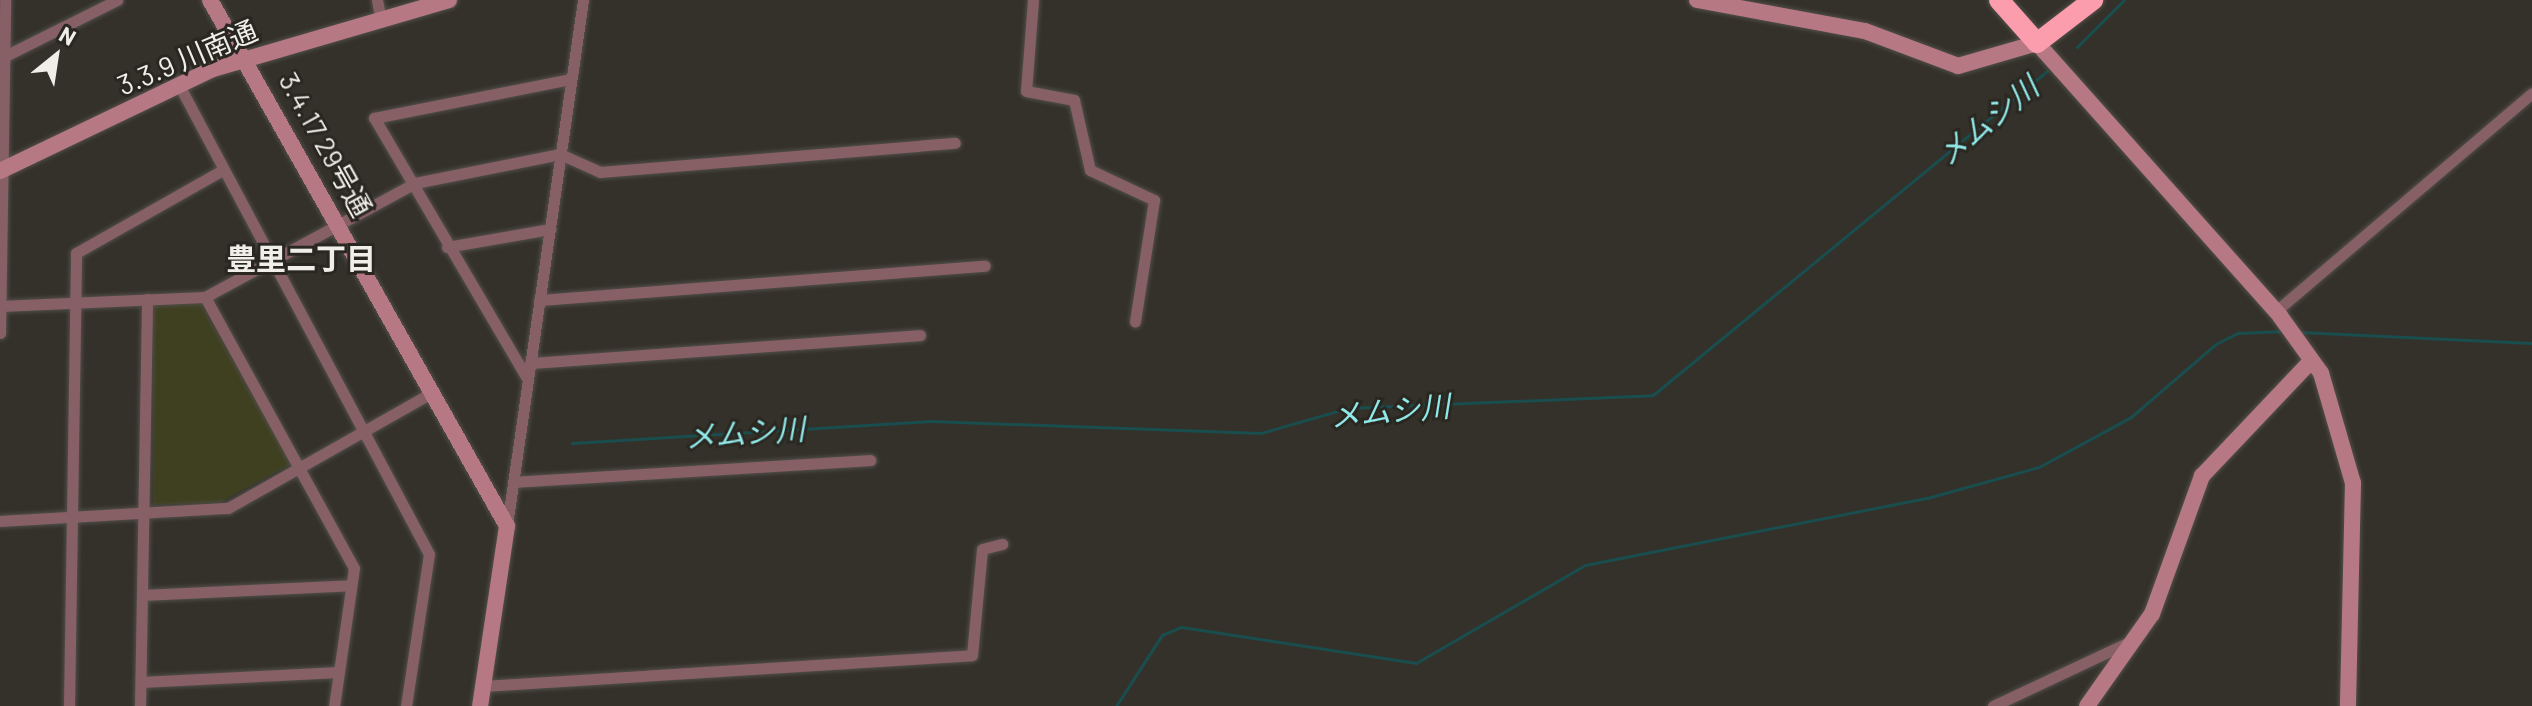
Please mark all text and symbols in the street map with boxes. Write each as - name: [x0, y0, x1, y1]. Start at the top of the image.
- street label: 3.3.9 川南通: [112, 13, 262, 101]
- north arrow: [16, 16, 96, 96]
- text: N: [55, 20, 81, 50]
- street label: 3.4.17 29号通: [273, 66, 379, 222]
- water label: メムシ川: [1929, 68, 2045, 172]
- district label: 豊里二丁目: [226, 240, 376, 276]
- water label: メムシ川: [1329, 387, 1451, 433]
- water label: メムシ川: [684, 410, 806, 454]

